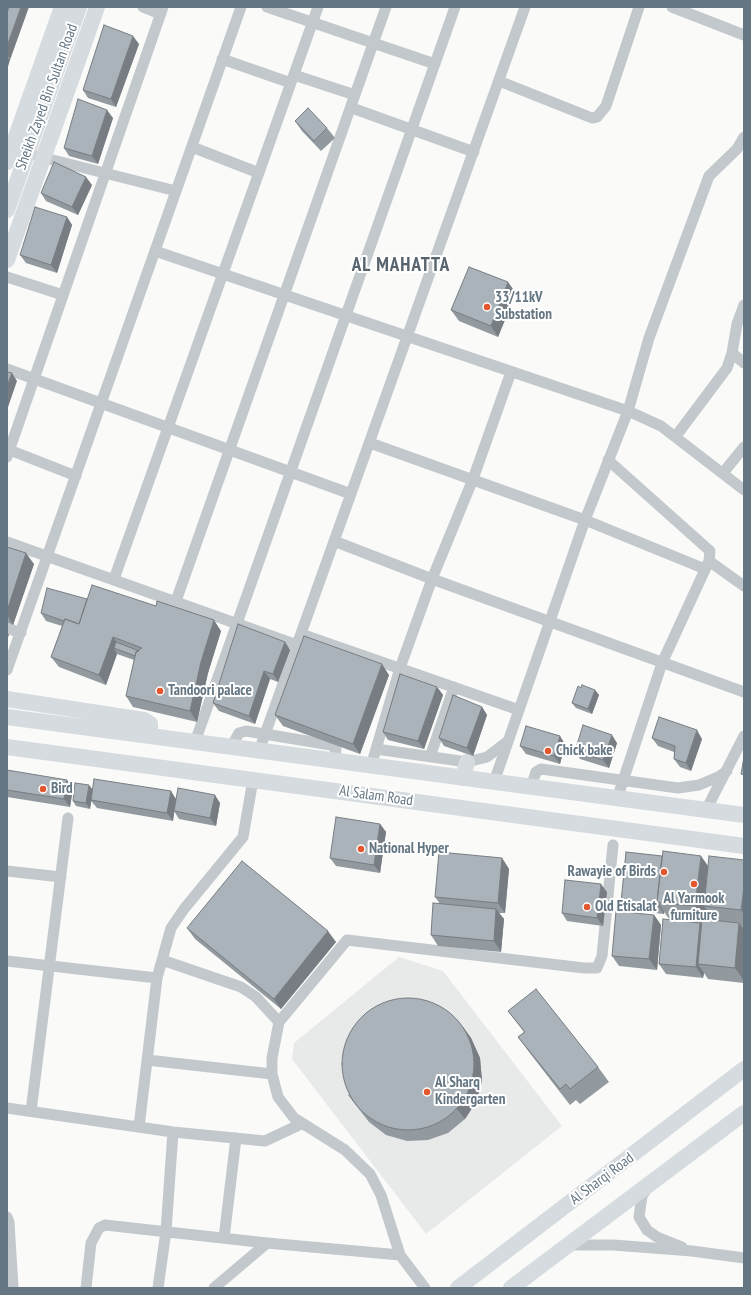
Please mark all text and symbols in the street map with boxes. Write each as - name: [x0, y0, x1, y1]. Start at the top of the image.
- street label: Sheikh Zayed Bin Sultan Road: [12, 22, 82, 172]
- district label: AL MAHATTA: [352, 255, 450, 277]
- place label: 33/11kV Substation: [495, 289, 552, 324]
- marker: 33/11kV Substation: [482, 302, 492, 312]
- place label: Tandoori palace: [168, 682, 252, 700]
- marker: Tandoori palace: [155, 686, 165, 696]
- place label: Chick bake: [556, 742, 613, 760]
- marker: Chick bake: [543, 746, 553, 756]
- place label: Bird: [51, 780, 73, 798]
- street label: Al Salam Road: [338, 782, 414, 810]
- marker: Bird: [38, 784, 48, 794]
- place label: National Hyper: [369, 840, 449, 858]
- marker: National Hyper: [356, 844, 366, 854]
- place label: Rawayie of Birds: [568, 863, 656, 881]
- marker: Rawayie of Birds: [659, 867, 669, 877]
- marker: Al Yarmook furniture: [689, 879, 699, 889]
- place label: Al Yarmook furniture: [664, 890, 724, 925]
- place label: Old Etisalat: [595, 898, 657, 916]
- marker: Old Etisalat: [582, 902, 592, 912]
- place label: Al Sharq Kindergarten: [435, 1074, 506, 1109]
- marker: Al Sharq Kindergarten: [422, 1087, 432, 1097]
- street label: Al Sharqi Road: [566, 1149, 638, 1209]

